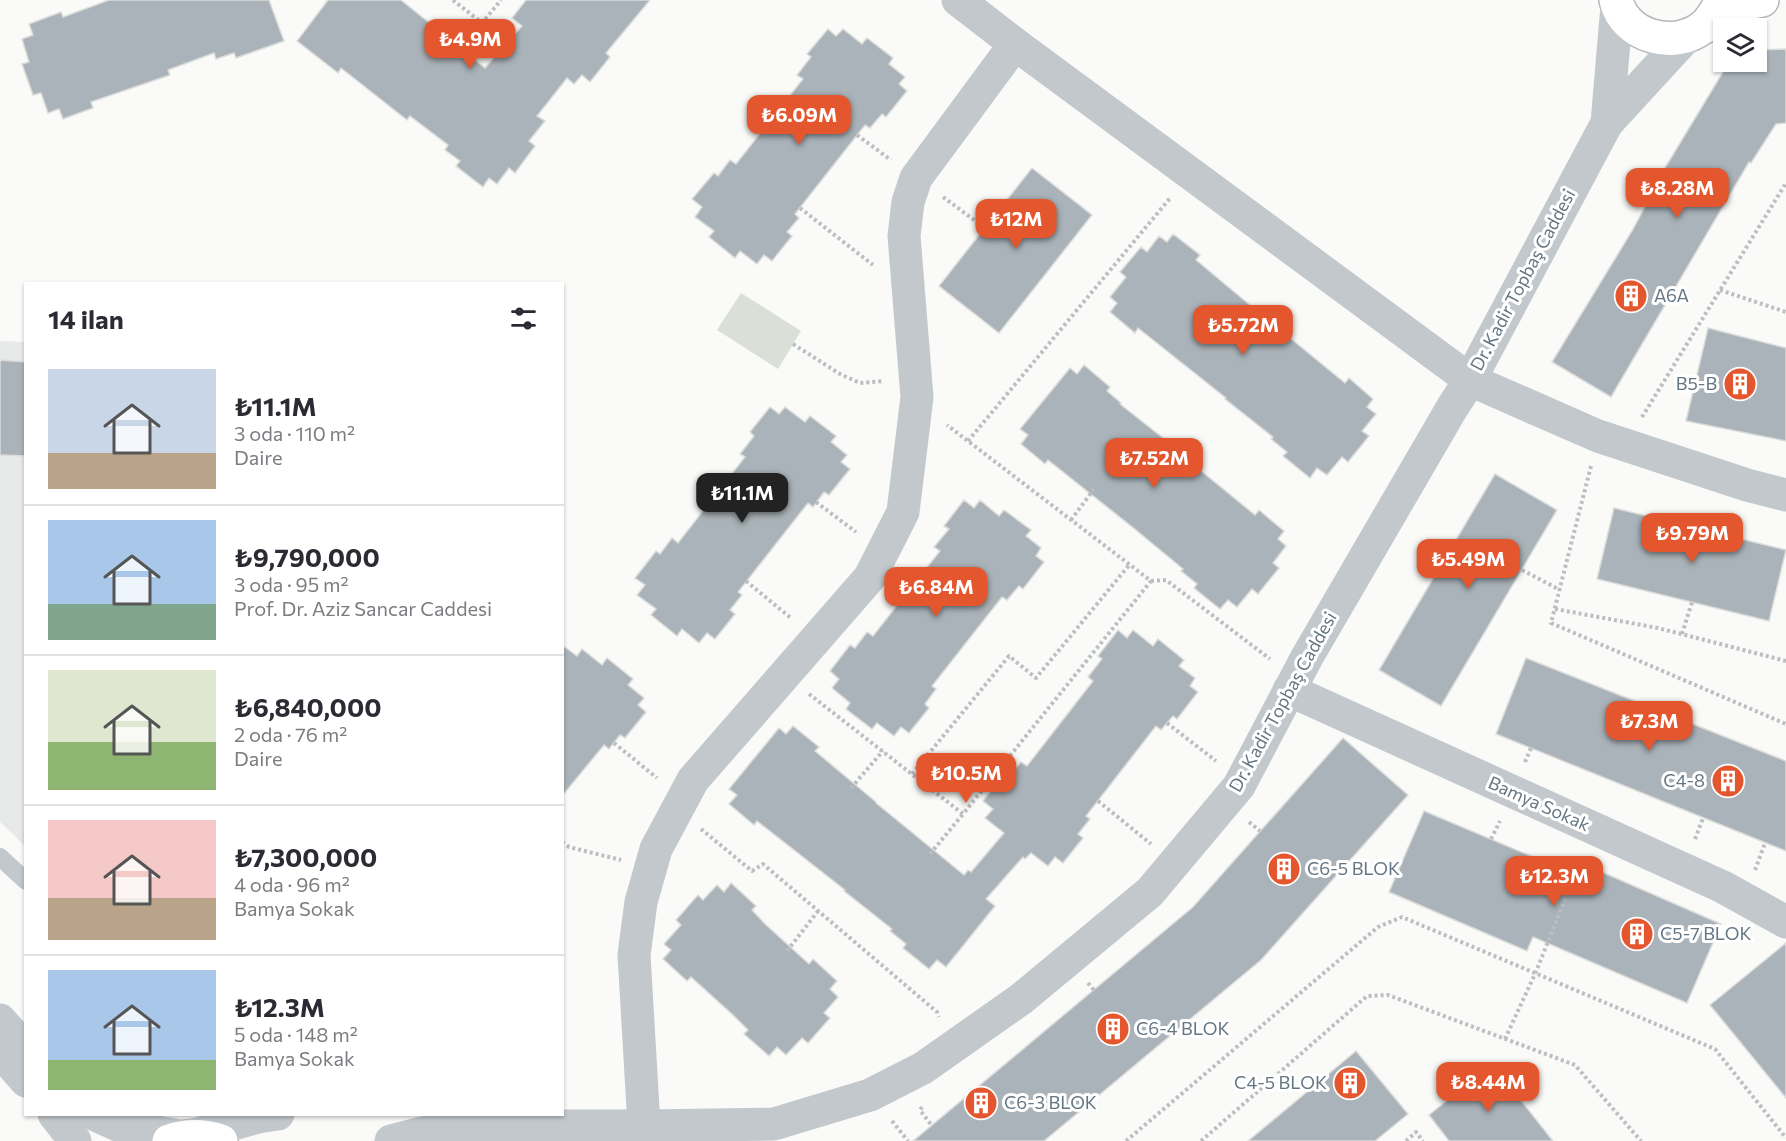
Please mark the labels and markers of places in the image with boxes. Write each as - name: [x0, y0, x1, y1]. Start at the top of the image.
- pin: ₺4.9M: [428, 19, 512, 70]
- pin: ₺6.09M: [750, 95, 848, 146]
- pin: ₺8.28M: [1628, 168, 1726, 219]
- pin: ₺12M: [980, 199, 1052, 250]
- building icon: A6A: [1613, 278, 1649, 314]
- place label: A6A: [1654, 284, 1689, 306]
- pin: ₺5.72M: [1194, 305, 1292, 356]
- building icon: B5-B: [1722, 366, 1758, 402]
- place label: B5-B: [1676, 372, 1717, 394]
- pin: ₺7.52M: [1105, 438, 1203, 489]
- pin: ₺11.1M: [693, 473, 791, 524]
- pin: ₺9.79M: [1643, 513, 1741, 564]
- pin: ₺5.49M: [1419, 539, 1517, 590]
- pin: ₺6.84M: [887, 567, 985, 618]
- pin: ₺7.3M: [1607, 701, 1691, 752]
- pin: ₺10.5M: [917, 753, 1015, 804]
- building icon: C4-8: [1710, 763, 1746, 799]
- place label: C4-8: [1663, 769, 1705, 791]
- building icon: C6-5 BLOK: [1266, 851, 1302, 887]
- pin: ₺12.3M: [1505, 856, 1603, 907]
- place label: C6-5 BLOK: [1307, 857, 1400, 879]
- building icon: C5-7 BLOK: [1619, 916, 1655, 952]
- place label: C5-7 BLOK: [1660, 922, 1752, 944]
- building icon: C6-4 BLOK: [1095, 1011, 1131, 1047]
- place label: C6-4 BLOK: [1136, 1017, 1229, 1039]
- pin: ₺8.44M: [1439, 1062, 1537, 1113]
- building icon: C4-5 BLOK: [1332, 1065, 1368, 1101]
- place label: C4-5 BLOK: [1234, 1071, 1327, 1093]
- building icon: C6-3 BLOK: [963, 1085, 999, 1121]
- place label: C6-3 BLOK: [1004, 1091, 1097, 1113]

